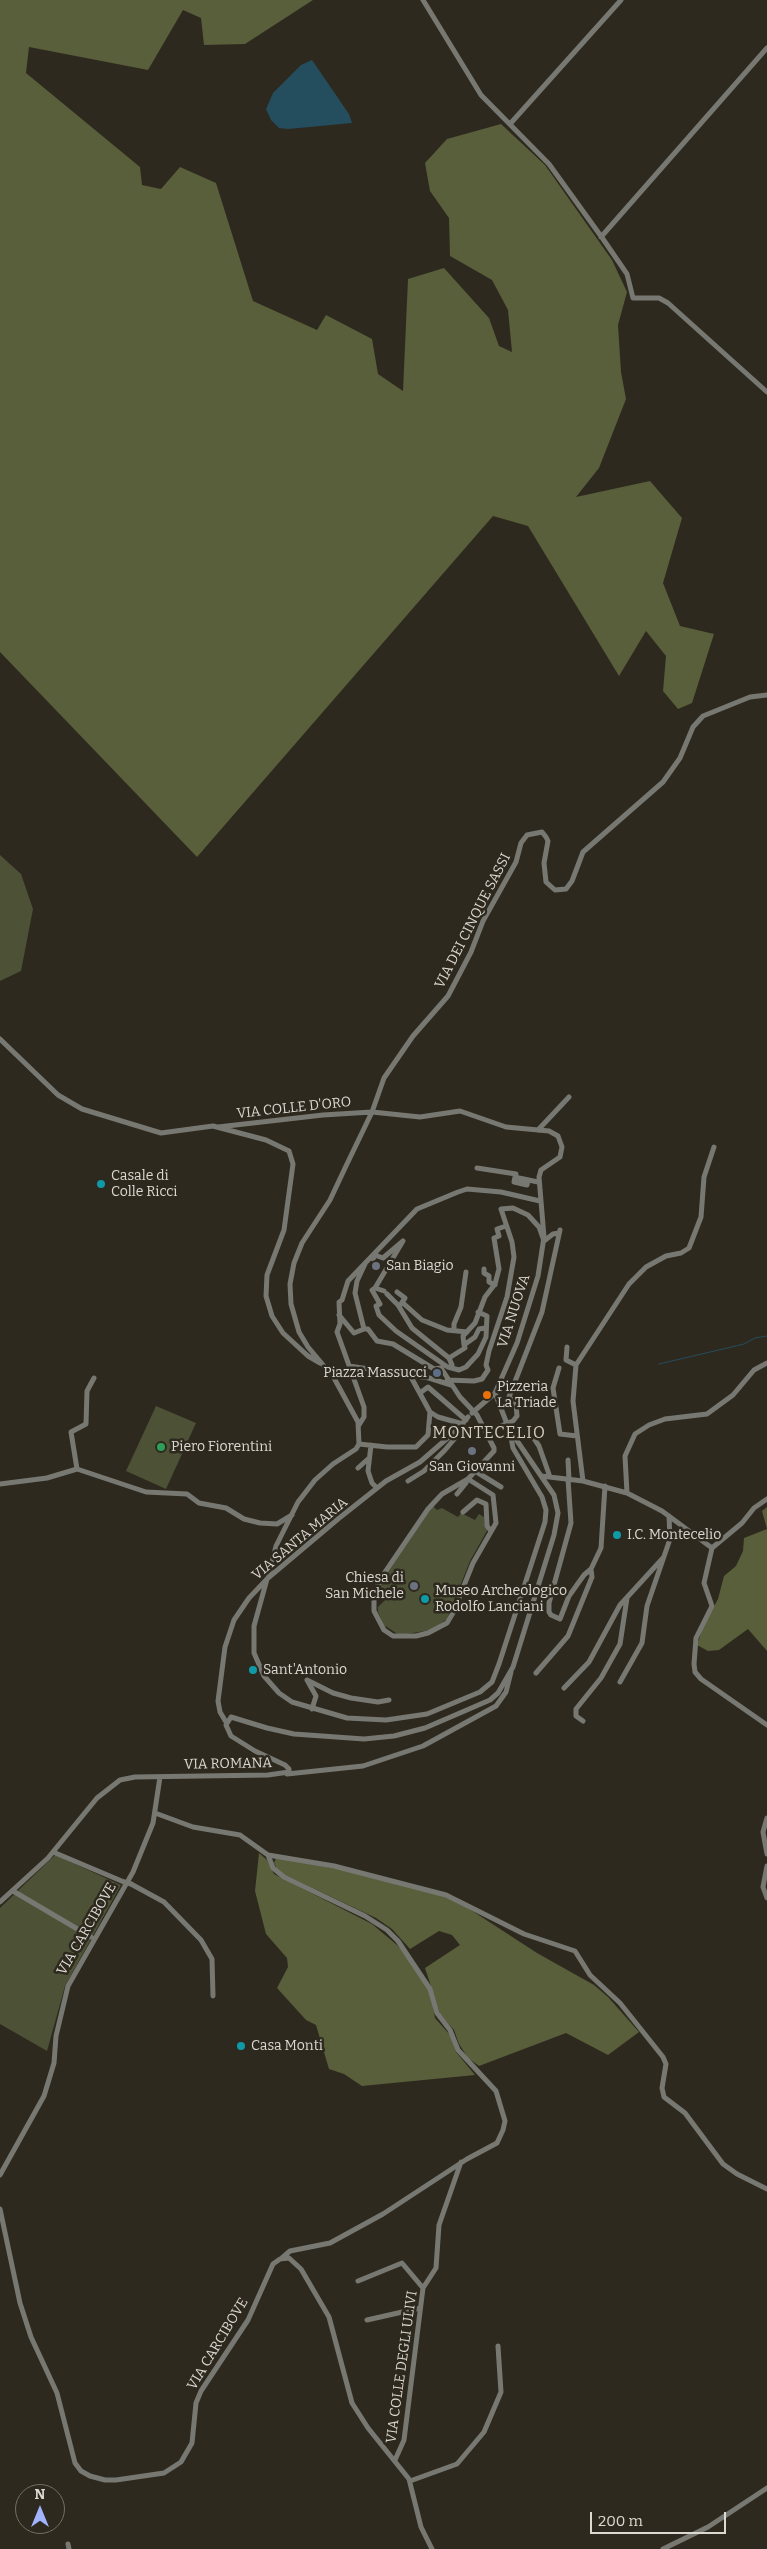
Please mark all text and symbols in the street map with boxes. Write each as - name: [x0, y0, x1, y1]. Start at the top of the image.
- street label: VIA DEI CINQUE SASSI: [432, 851, 514, 991]
- street label: VIA COLLE D'ORO: [236, 1094, 352, 1122]
- place label: Casale di Colle Ricci: [111, 1168, 178, 1200]
- marker: Casale di Colle Ricci: [95, 1178, 107, 1190]
- place label: San Biagio: [386, 1258, 454, 1274]
- marker: San Biagio: [370, 1260, 382, 1272]
- street label: VIA NUOVA: [494, 1272, 534, 1350]
- place label: Piazza Massucci: [323, 1365, 427, 1381]
- marker: Piazza Massucci: [431, 1367, 443, 1379]
- place label: Pizzeria La Triade: [497, 1379, 556, 1411]
- marker: Pizzeria La Triade: [481, 1389, 493, 1401]
- district label: MONTECELIO: [431, 1424, 547, 1444]
- place label: Piero Fiorentini: [171, 1439, 272, 1455]
- marker: Piero Fiorentini: [155, 1441, 167, 1453]
- marker: San Giovanni: [466, 1445, 478, 1457]
- place label: San Giovanni: [429, 1459, 515, 1475]
- street label: VIA SANTA MARIA: [249, 1494, 351, 1584]
- place label: I.C. Montecelio: [627, 1527, 721, 1543]
- marker: I.C. Montecelio: [611, 1529, 623, 1541]
- place label: Chiesa di San Michele: [325, 1570, 404, 1602]
- marker: Chiesa di San Michele: [408, 1580, 420, 1592]
- place label: Museo Archeologico Rodolfo Lanciani: [435, 1583, 567, 1615]
- marker: Museo Archeologico Rodolfo Lanciani: [419, 1593, 431, 1605]
- place label: Sant'Antonio: [263, 1662, 347, 1678]
- marker: Sant'Antonio: [247, 1664, 259, 1676]
- street label: VIA ROMANA: [184, 1755, 272, 1773]
- street label: VIA CARCIBOVE: [54, 1880, 120, 1978]
- place label: Casa Monti: [251, 2038, 323, 2054]
- marker: Casa Monti: [235, 2040, 247, 2052]
- street label: VIA COLLE DEGLI ULIVI: [383, 2290, 421, 2444]
- street label: VIA CARCIBOVE: [184, 2295, 252, 2393]
- north arrow: [15, 2484, 65, 2534]
- text: N: [35, 2486, 45, 2503]
- scale bar: [592, 2502, 728, 2534]
- text: 200 m: [598, 2512, 643, 2530]

